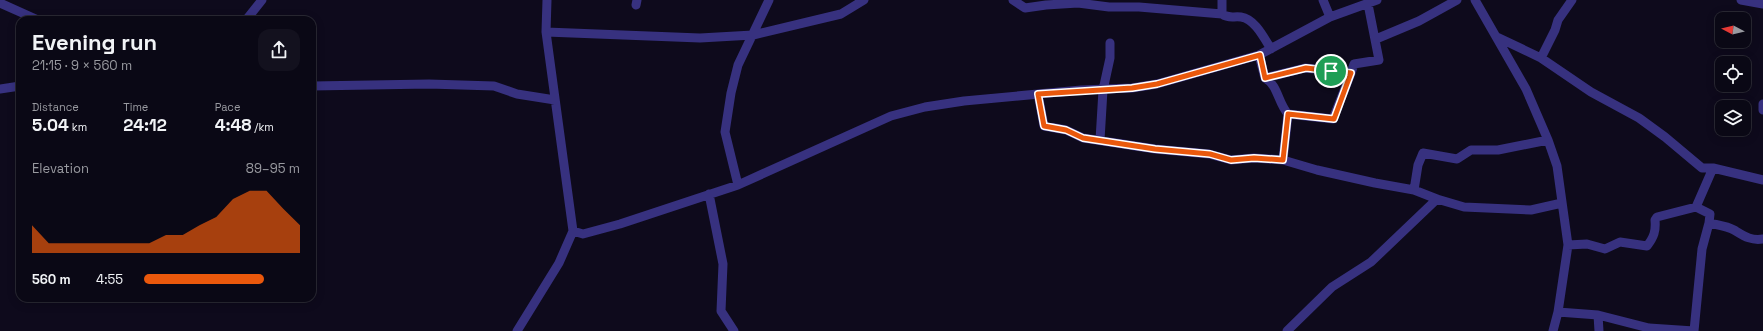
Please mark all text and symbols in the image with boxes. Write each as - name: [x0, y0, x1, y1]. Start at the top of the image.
- north arrow: [1715, 12, 1751, 48]
- map controls: [1715, 12, 1751, 136]
- text: Evening run: [32, 28, 157, 56]
- button: share: [258, 29, 300, 71]
- pin: [1314, 54, 1348, 88]
- button: locate: [1715, 56, 1751, 92]
- text: 21:15 · 9 × 560 m: [32, 57, 132, 74]
- icon: arrive: [1320, 60, 1342, 82]
- text: Distance: [32, 100, 79, 114]
- text: Time: [123, 100, 148, 114]
- text: Pace: [215, 100, 240, 114]
- button: layers: [1715, 100, 1751, 136]
- text: 5.04: [32, 114, 69, 136]
- text: 24:12: [123, 114, 167, 136]
- text: 4:48: [215, 114, 252, 136]
- text: km: [69, 120, 87, 134]
- text: /km: [252, 120, 274, 134]
- text: Elevation: [32, 160, 89, 177]
- text: 89–95 m: [246, 160, 300, 177]
- text: 560 m: [32, 271, 71, 288]
- text: 4:55: [96, 271, 123, 288]

